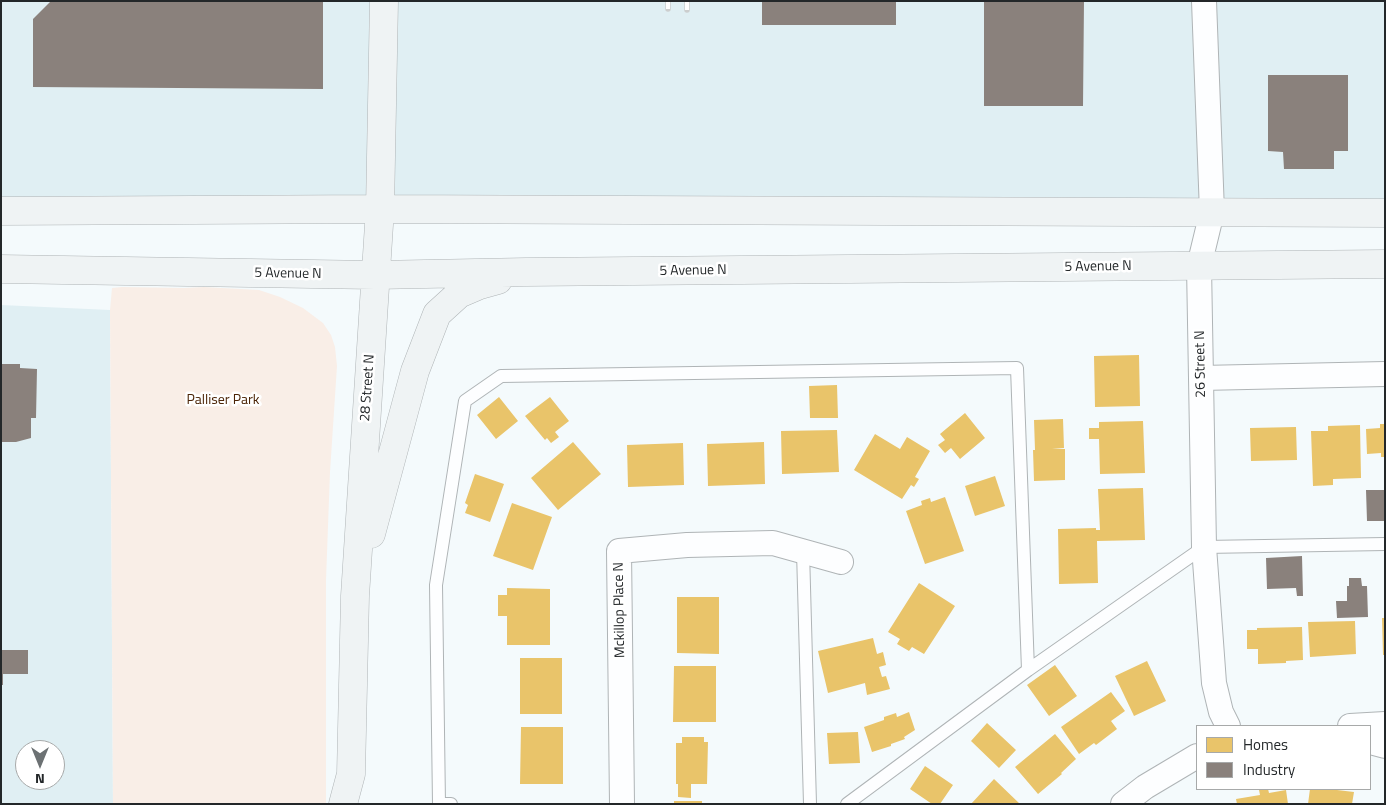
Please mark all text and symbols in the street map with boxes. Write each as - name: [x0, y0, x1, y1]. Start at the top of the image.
- street label: 5 Avenue N: [1064, 258, 1132, 276]
- street label: 5 Avenue N: [659, 262, 727, 280]
- street label: 5 Avenue N: [254, 265, 322, 283]
- street label: 26 Street N: [1192, 330, 1210, 398]
- street label: 28 Street N: [357, 354, 379, 422]
- park label: Palliser Park: [186, 393, 260, 409]
- street label: Mckillop Place N: [611, 562, 629, 658]
- legend: [1196, 725, 1371, 790]
- text: Homes: [1243, 733, 1288, 756]
- north arrow: [15, 740, 65, 790]
- text: Industry: [1243, 758, 1295, 781]
- text: N: [35, 769, 45, 790]

